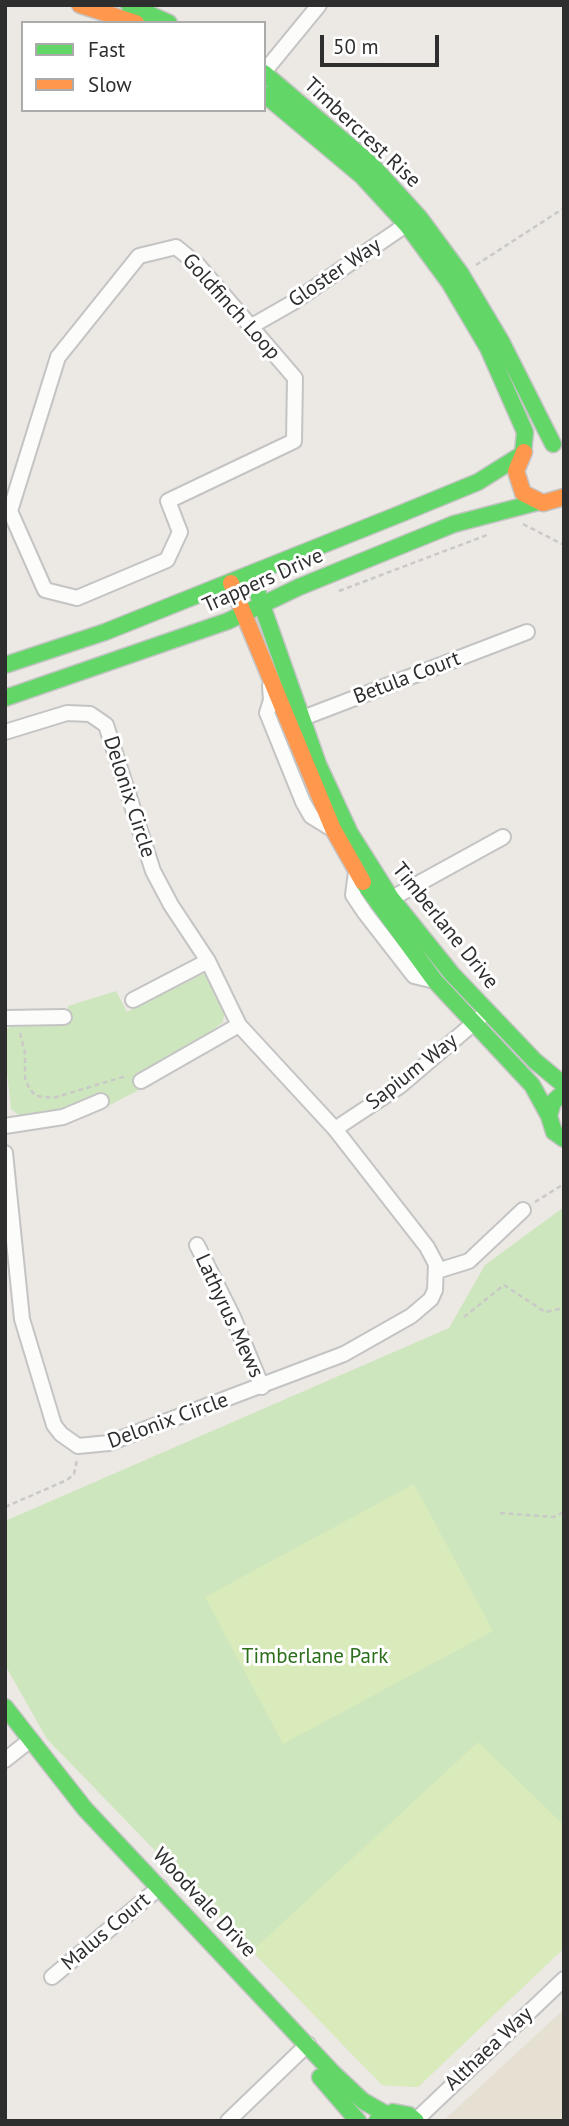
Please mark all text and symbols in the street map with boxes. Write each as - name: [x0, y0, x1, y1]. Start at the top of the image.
- legend: [21, 21, 266, 112]
- scale bar: [324, 21, 443, 65]
- text: 50 m: [333, 33, 379, 60]
- text: Fast: [88, 36, 125, 63]
- text: Slow: [88, 71, 132, 98]
- street label: Timbercrest Rise: [299, 73, 425, 193]
- street label: Gloster Way: [284, 233, 386, 313]
- street label: Goldfinch Loop: [177, 249, 285, 365]
- street label: Trappers Drive: [199, 543, 327, 619]
- street label: Betula Court: [350, 646, 464, 710]
- street label: Delonix Circle: [97, 733, 161, 861]
- street label: Timberlane Drive: [386, 858, 504, 994]
- street label: Sapium Way: [361, 1028, 463, 1116]
- street label: Lathyrus Mews: [189, 1250, 269, 1382]
- street label: Delonix Circle: [104, 1388, 232, 1454]
- park label: Timberlane Park: [242, 1644, 388, 1670]
- street label: Woodvale Drive: [147, 1843, 261, 1963]
- street label: Malus Court: [57, 1888, 155, 1976]
- street label: Althaea Way: [440, 2002, 538, 2096]

